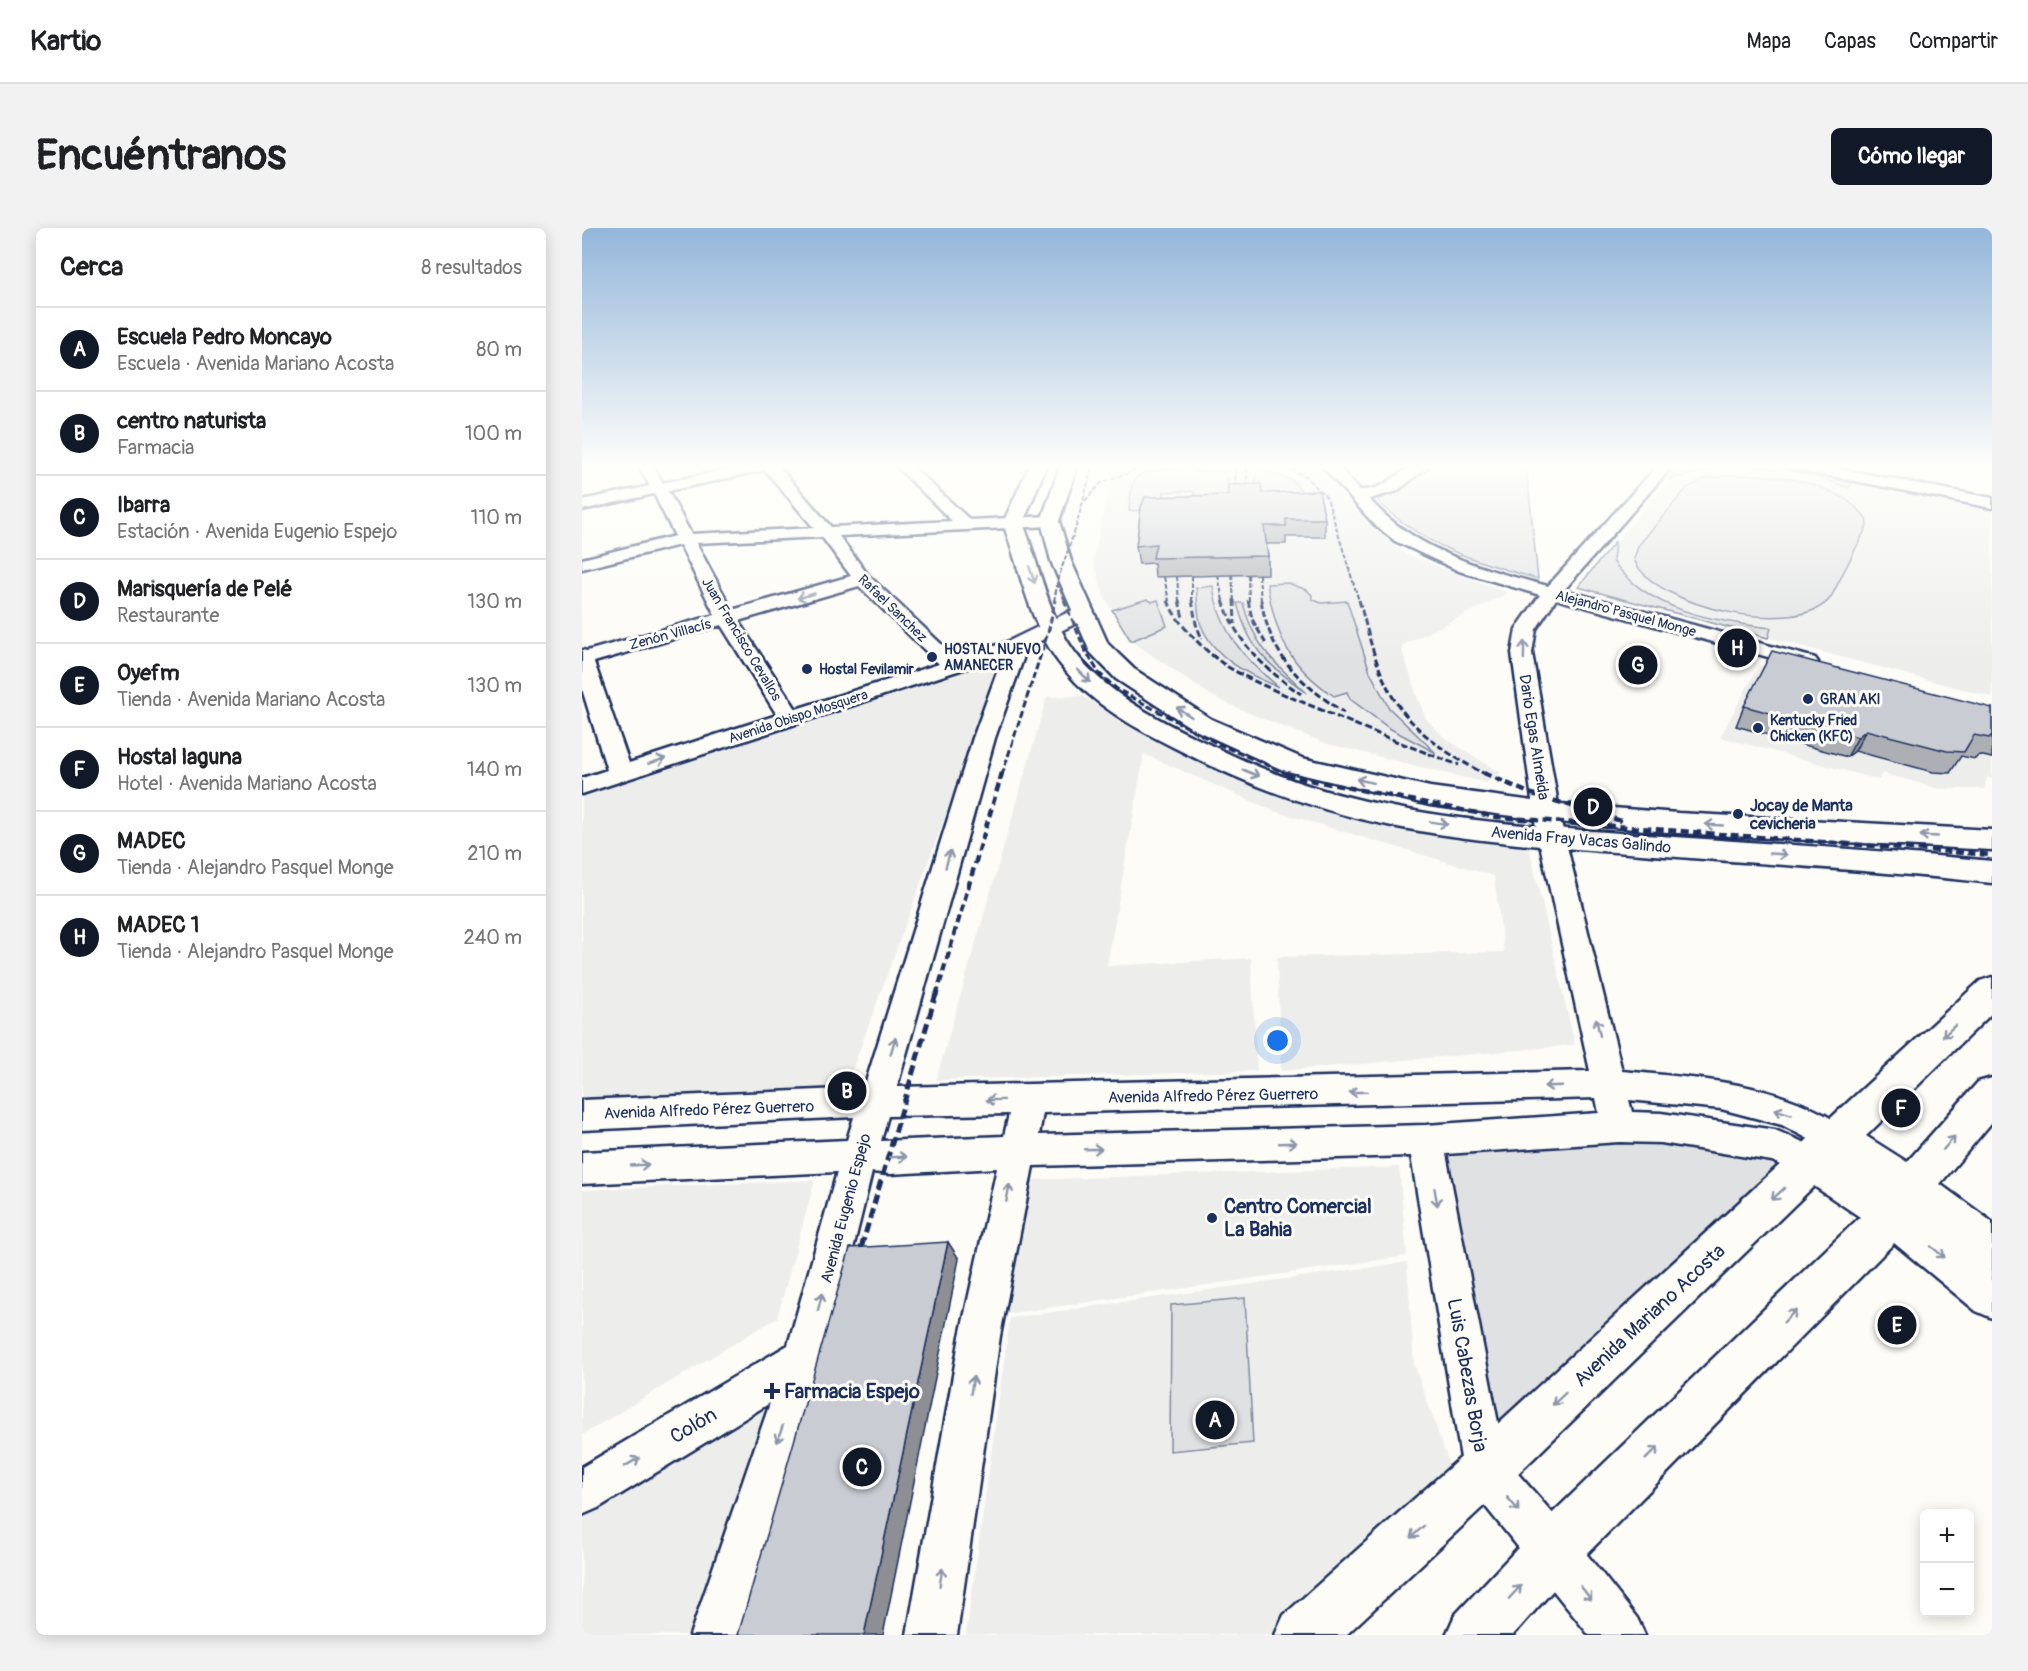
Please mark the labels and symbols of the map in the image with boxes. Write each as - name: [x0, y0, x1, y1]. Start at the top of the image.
- one-way arrow: [1028, 566, 1039, 584]
- street label: Rafael Sanchez: [855, 571, 931, 646]
- street label: Juan Francisco Cevallos: [698, 575, 785, 705]
- street label: Alejandro Pasquel Monge: [1554, 587, 1698, 640]
- one-way arrow: [797, 591, 816, 602]
- street label: Zenón Villacís: [627, 615, 714, 654]
- pin: H: [1718, 626, 1756, 670]
- place label: HOSTAL NUEVO AMANECER: [944, 641, 1041, 674]
- one-way arrow: [1518, 641, 1530, 661]
- pin: G: [1618, 642, 1658, 688]
- marker: HOSTAL NUEVO AMANECER: [925, 650, 939, 664]
- place label: Hostal Fevilamir: [819, 661, 915, 678]
- marker: Hostal Fevilamir: [800, 662, 814, 676]
- one-way arrow: [1076, 669, 1091, 684]
- street label: Dario Egas Almeida: [1514, 673, 1554, 801]
- street label: Avenida Obispo Mosquera: [726, 686, 870, 747]
- place label: GRAN AKI: [1820, 691, 1880, 708]
- marker: GRAN AKI: [1801, 692, 1815, 706]
- one-way arrow: [1176, 706, 1193, 718]
- place label: Kentucky Fried Chicken (KFC): [1770, 712, 1857, 745]
- marker: Kentucky Fried Chicken (KFC): [1751, 721, 1765, 735]
- one-way arrow: [648, 755, 667, 766]
- one-way arrow: [1242, 768, 1260, 779]
- one-way arrow: [1356, 774, 1375, 786]
- pin: D: [1574, 784, 1612, 830]
- place label: Jocay de Manta cevicheria: [1749, 796, 1853, 834]
- marker: Jocay de Manta cevicheria: [1731, 807, 1745, 821]
- one-way arrow: [1429, 818, 1448, 829]
- one-way arrow: [1704, 819, 1724, 830]
- street label: Avenida Fray Vacas Galindo: [1490, 822, 1672, 858]
- one-way arrow: [1920, 830, 1940, 841]
- one-way arrow: [1768, 849, 1788, 860]
- one-way arrow: [943, 850, 954, 869]
- one-way arrow: [1591, 1018, 1603, 1037]
- one-way arrow: [1942, 1024, 1957, 1038]
- your location: [1263, 1026, 1292, 1055]
- one-way arrow: [888, 1037, 899, 1056]
- pin: B: [828, 1068, 866, 1114]
- one-way arrow: [1543, 1081, 1563, 1092]
- street label: Avenida Alfredo Pérez Guerrero: [1108, 1084, 1319, 1108]
- one-way arrow: [1348, 1086, 1368, 1098]
- pin: F: [1882, 1086, 1920, 1130]
- one-way arrow: [985, 1095, 1005, 1106]
- street label: Avenida Alfredo Pérez Guerrero: [604, 1096, 815, 1124]
- one-way arrow: [1774, 1106, 1793, 1117]
- street label: Avenida Eugenio Espejo: [816, 1131, 876, 1285]
- one-way arrow: [1943, 1135, 1956, 1151]
- one-way arrow: [1277, 1138, 1297, 1149]
- one-way arrow: [1082, 1143, 1102, 1154]
- one-way arrow: [888, 1151, 907, 1163]
- one-way arrow: [630, 1159, 650, 1170]
- one-way arrow: [1003, 1184, 1014, 1203]
- one-way arrow: [1431, 1187, 1442, 1207]
- one-way arrow: [1771, 1187, 1786, 1201]
- place label: Centro Comercial La Bahia: [1224, 1194, 1372, 1242]
- marker: Centro Comercial La Bahia: [1205, 1211, 1219, 1225]
- street label: Avenida Mariano Acosta: [1568, 1238, 1731, 1392]
- one-way arrow: [1930, 1245, 1946, 1258]
- one-way arrow: [814, 1292, 826, 1311]
- street label: Luis Cabezas Borja: [1442, 1296, 1493, 1454]
- pin: E: [1878, 1302, 1916, 1348]
- one-way arrow: [1783, 1308, 1798, 1323]
- one-way arrow: [967, 1375, 978, 1395]
- place label: Farmacia Espejo: [784, 1379, 920, 1404]
- marker: Farmacia Espejo: [765, 1384, 779, 1398]
- one-way arrow: [1552, 1392, 1567, 1406]
- pin: A: [1196, 1398, 1234, 1442]
- street label: Colón: [665, 1402, 721, 1449]
- one-way arrow: [773, 1424, 784, 1443]
- pin: C: [842, 1444, 882, 1490]
- one-way arrow: [1644, 1446, 1659, 1460]
- one-way arrow: [623, 1456, 640, 1468]
- one-way arrow: [1507, 1496, 1520, 1512]
- one-way arrow: [1409, 1525, 1424, 1539]
- one-way arrow: [936, 1568, 947, 1588]
- one-way arrow: [1580, 1584, 1593, 1600]
- one-way arrow: [1508, 1585, 1522, 1600]

